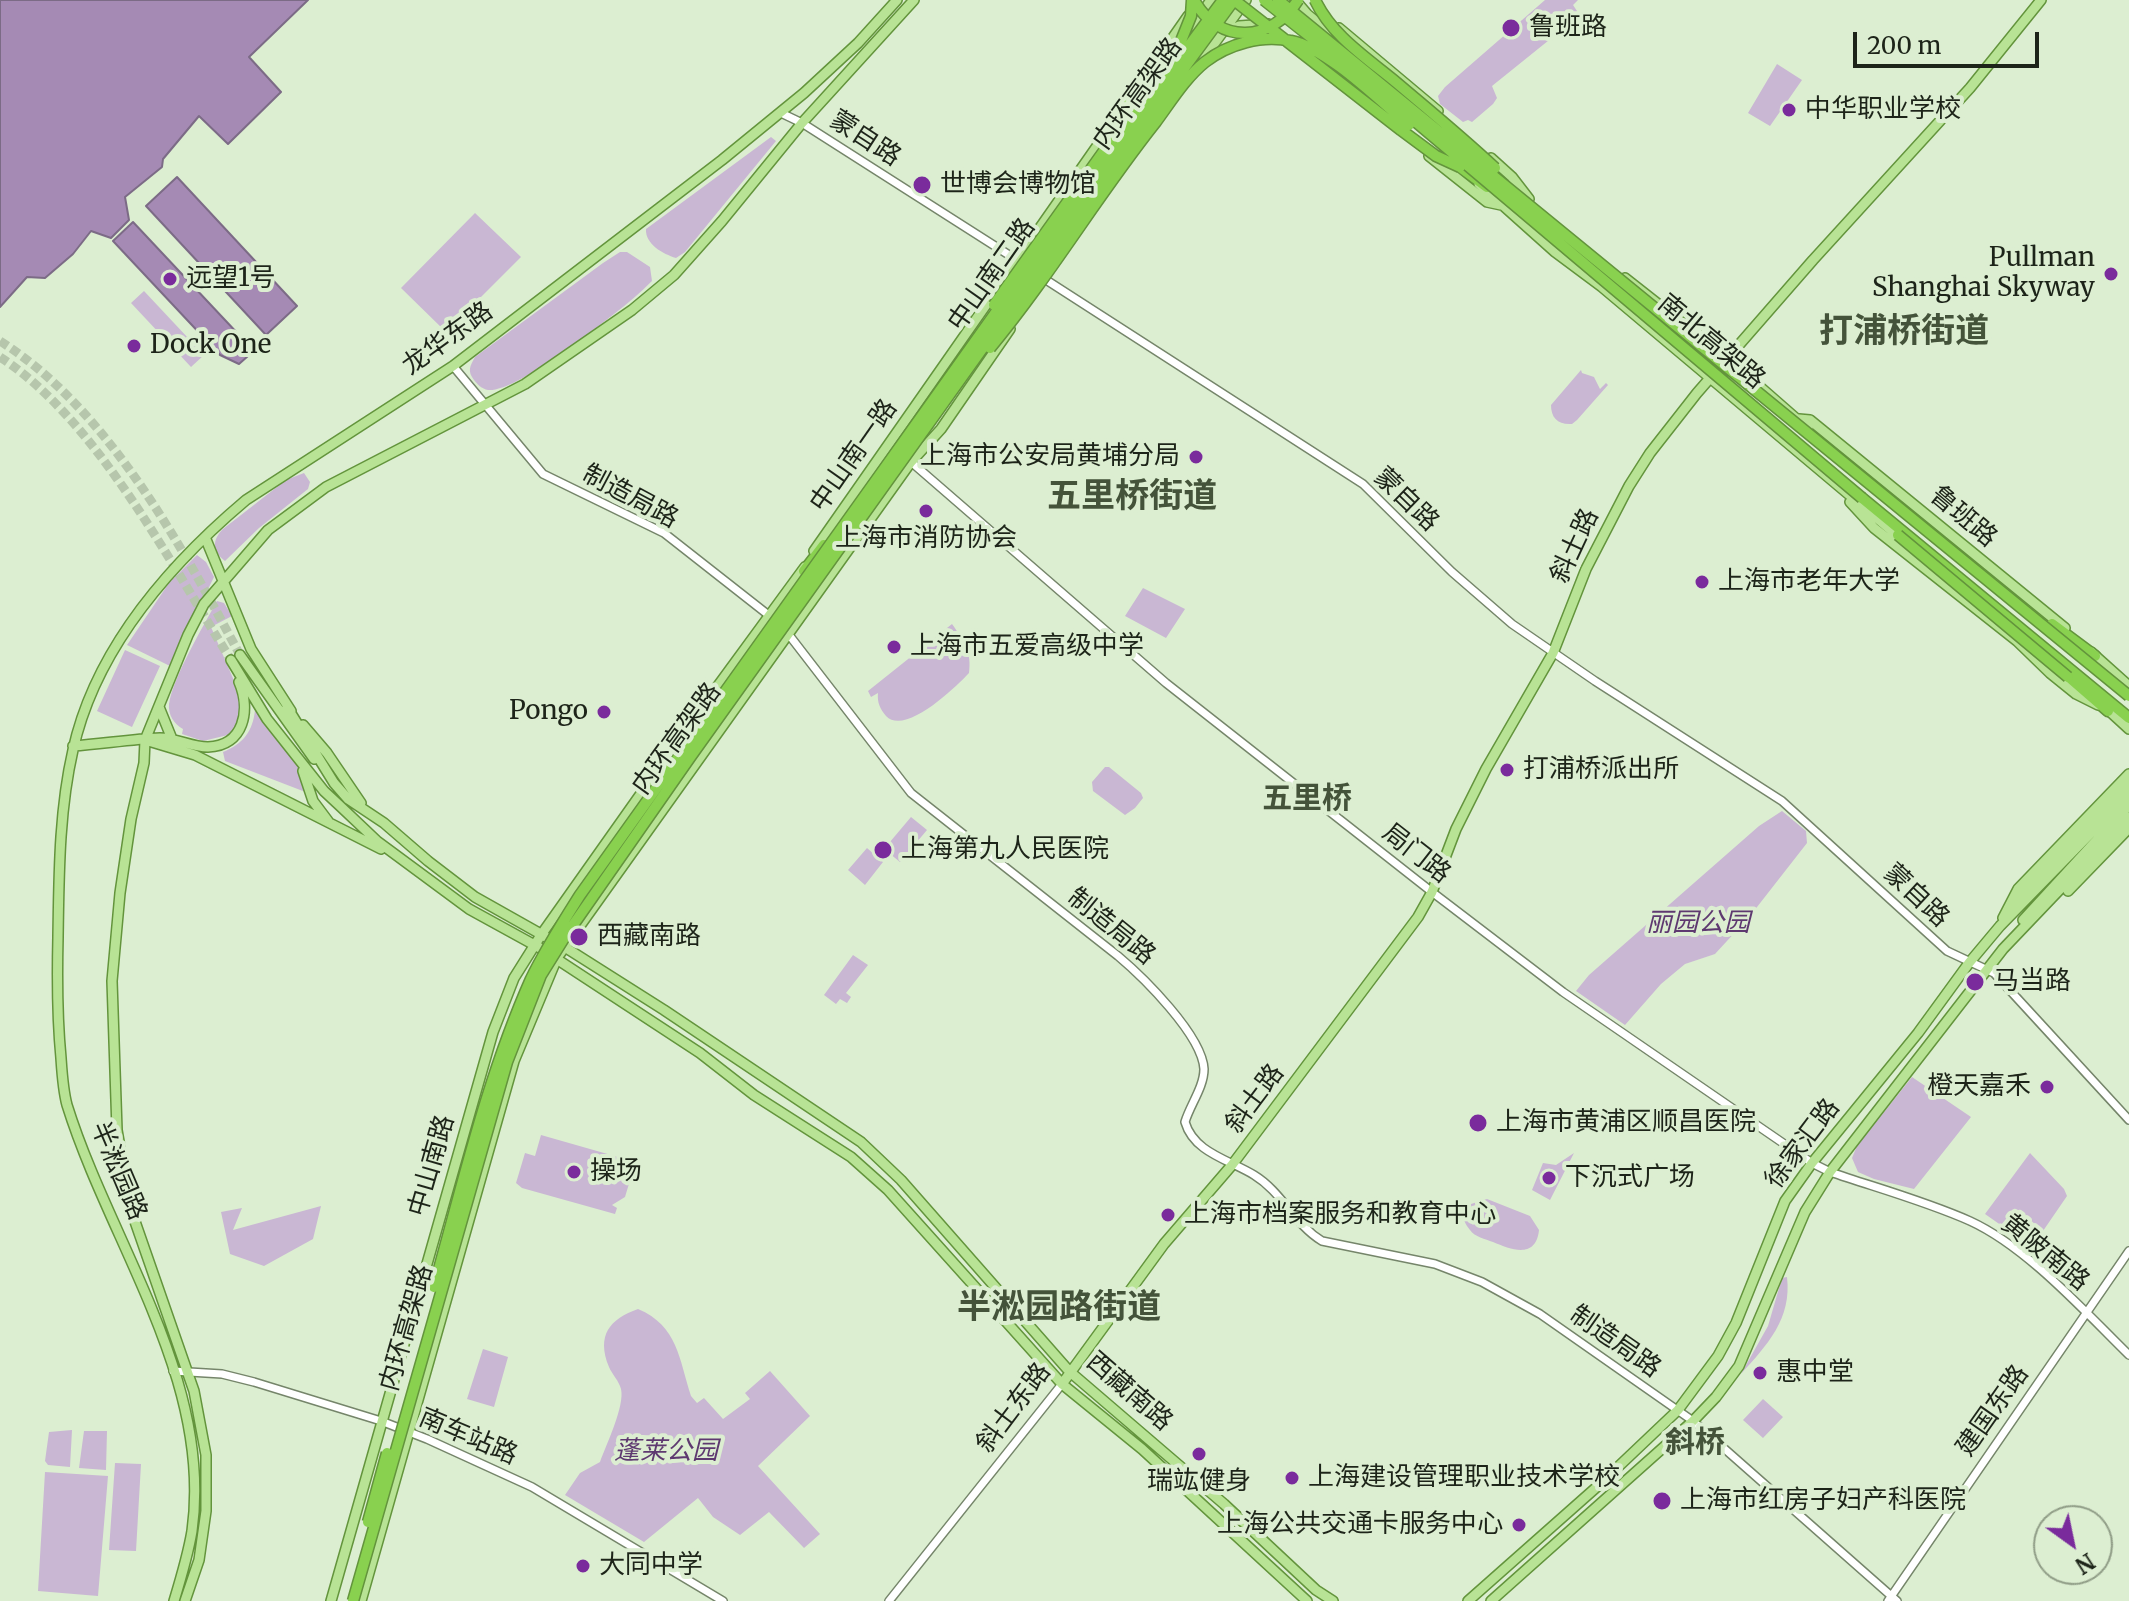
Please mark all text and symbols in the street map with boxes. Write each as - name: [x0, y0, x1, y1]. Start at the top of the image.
- place label: 鲁班路: [1529, 12, 1607, 44]
- scale bar: [1857, 16, 2043, 66]
- marker: 鲁班路: [1500, 17, 1522, 39]
- text: 200 m: [1867, 30, 1941, 61]
- street label: 内环高架路: [1087, 32, 1189, 156]
- place label: 中华职业学校: [1805, 94, 1961, 126]
- marker: 中华职业学校: [1780, 101, 1798, 119]
- street label: 蒙自路: [824, 105, 906, 173]
- place label: 世博会博物馆: [940, 169, 1096, 201]
- marker: 世博会博物馆: [911, 174, 933, 196]
- street label: 中山南二路: [942, 213, 1042, 337]
- place label: Pullman Shanghai Skyway: [1872, 243, 2095, 304]
- place label: 远望1号: [186, 263, 276, 295]
- marker: Pullman Shanghai Skyway: [2102, 265, 2120, 283]
- marker: 远望1号: [161, 270, 179, 288]
- street label: 南北高架路: [1651, 288, 1771, 396]
- street label: 龙华东路: [397, 296, 499, 382]
- district label: 打浦桥街道: [1819, 312, 1989, 352]
- place label: Dock One: [150, 330, 271, 362]
- marker: Dock One: [125, 337, 143, 355]
- street label: 中山南一路: [804, 394, 904, 518]
- place label: 上海市公安局黄埔分局: [920, 441, 1180, 473]
- marker: 上海市公安局黄埔分局: [1187, 448, 1205, 466]
- street label: 制造局路: [577, 459, 683, 535]
- street label: 蒙自路: [1367, 462, 1445, 538]
- district label: 五里桥街道: [1047, 477, 1217, 517]
- street label: 鲁班路: [1923, 480, 2003, 554]
- marker: 上海市消防协会: [917, 502, 935, 520]
- street label: 斜土路: [1544, 504, 1606, 588]
- place label: 上海市消防协会: [835, 523, 1017, 555]
- place label: 上海市老年大学: [1718, 566, 1900, 598]
- marker: 上海市老年大学: [1693, 573, 1711, 591]
- place label: 上海市五爱高级中学: [910, 631, 1144, 663]
- marker: 上海市五爱高级中学: [885, 638, 903, 656]
- street label: 内环高架路: [626, 677, 728, 801]
- place label: Pongo: [509, 696, 588, 728]
- marker: Pongo: [595, 703, 613, 721]
- place label: 打浦桥派出所: [1523, 754, 1679, 786]
- marker: 打浦桥派出所: [1498, 761, 1516, 779]
- district label: 五里桥: [1262, 782, 1352, 818]
- street label: 局门路: [1376, 818, 1456, 890]
- place label: 上海第九人民医院: [901, 834, 1109, 866]
- marker: 上海第九人民医院: [872, 839, 894, 861]
- street label: 蒙自路: [1877, 858, 1955, 934]
- street label: 制造局路: [1061, 882, 1161, 972]
- park label: 丽园公园: [1646, 908, 1750, 940]
- place label: 西藏南路: [597, 921, 701, 953]
- marker: 西藏南路: [568, 926, 590, 948]
- place label: 马当路: [1993, 966, 2071, 998]
- marker: 马当路: [1964, 971, 1986, 993]
- street label: 斜土路: [1219, 1058, 1291, 1140]
- place label: 橙天嘉禾: [1927, 1071, 2031, 1103]
- marker: 橙天嘉禾: [2038, 1078, 2056, 1096]
- street label: 徐家汇路: [1759, 1093, 1847, 1195]
- place label: 上海市黄浦区顺昌医院: [1496, 1107, 1756, 1139]
- street label: 中山南路: [403, 1112, 461, 1220]
- marker: 上海市黄浦区顺昌医院: [1467, 1112, 1489, 1134]
- street label: 半淞园路: [83, 1117, 153, 1225]
- place label: 操场: [590, 1156, 642, 1188]
- place label: 下沉式广场: [1565, 1162, 1695, 1194]
- marker: 操场: [565, 1163, 583, 1181]
- marker: 下沉式广场: [1540, 1169, 1558, 1187]
- place label: 上海市档案服务和教育中心: [1184, 1199, 1496, 1231]
- marker: 上海市档案服务和教育中心: [1159, 1206, 1177, 1224]
- street label: 黄陂南路: [1995, 1208, 2095, 1298]
- street label: 内环高架路: [374, 1261, 440, 1395]
- district label: 半淞园路街道: [957, 1288, 1161, 1328]
- street label: 制造局路: [1563, 1299, 1667, 1385]
- street label: 西藏南路: [1080, 1346, 1178, 1438]
- street label: 斜土东路: [970, 1357, 1058, 1459]
- place label: 惠中堂: [1776, 1357, 1854, 1389]
- street label: 建国东路: [1950, 1359, 2036, 1463]
- marker: 惠中堂: [1751, 1364, 1769, 1382]
- street label: 南车站路: [414, 1402, 522, 1472]
- district label: 斜桥: [1665, 1426, 1725, 1462]
- park label: 蓬莱公园: [614, 1436, 718, 1468]
- marker: 瑞竑健身: [1190, 1445, 1208, 1463]
- place label: 上海建设管理职业技术学校: [1308, 1462, 1620, 1494]
- place label: 瑞竑健身: [1147, 1466, 1251, 1498]
- marker: 上海建设管理职业技术学校: [1283, 1469, 1301, 1487]
- place label: 上海市红房子妇产科医院: [1680, 1485, 1966, 1517]
- marker: 上海市红房子妇产科医院: [1651, 1490, 1673, 1512]
- north arrow: [2033, 1505, 2113, 1585]
- place label: 上海公共交通卡服务中心: [1217, 1509, 1503, 1541]
- marker: 上海公共交通卡服务中心: [1510, 1516, 1528, 1534]
- text: N: [2070, 1547, 2100, 1580]
- place label: 大同中学: [599, 1550, 703, 1582]
- marker: 大同中学: [574, 1557, 592, 1575]

